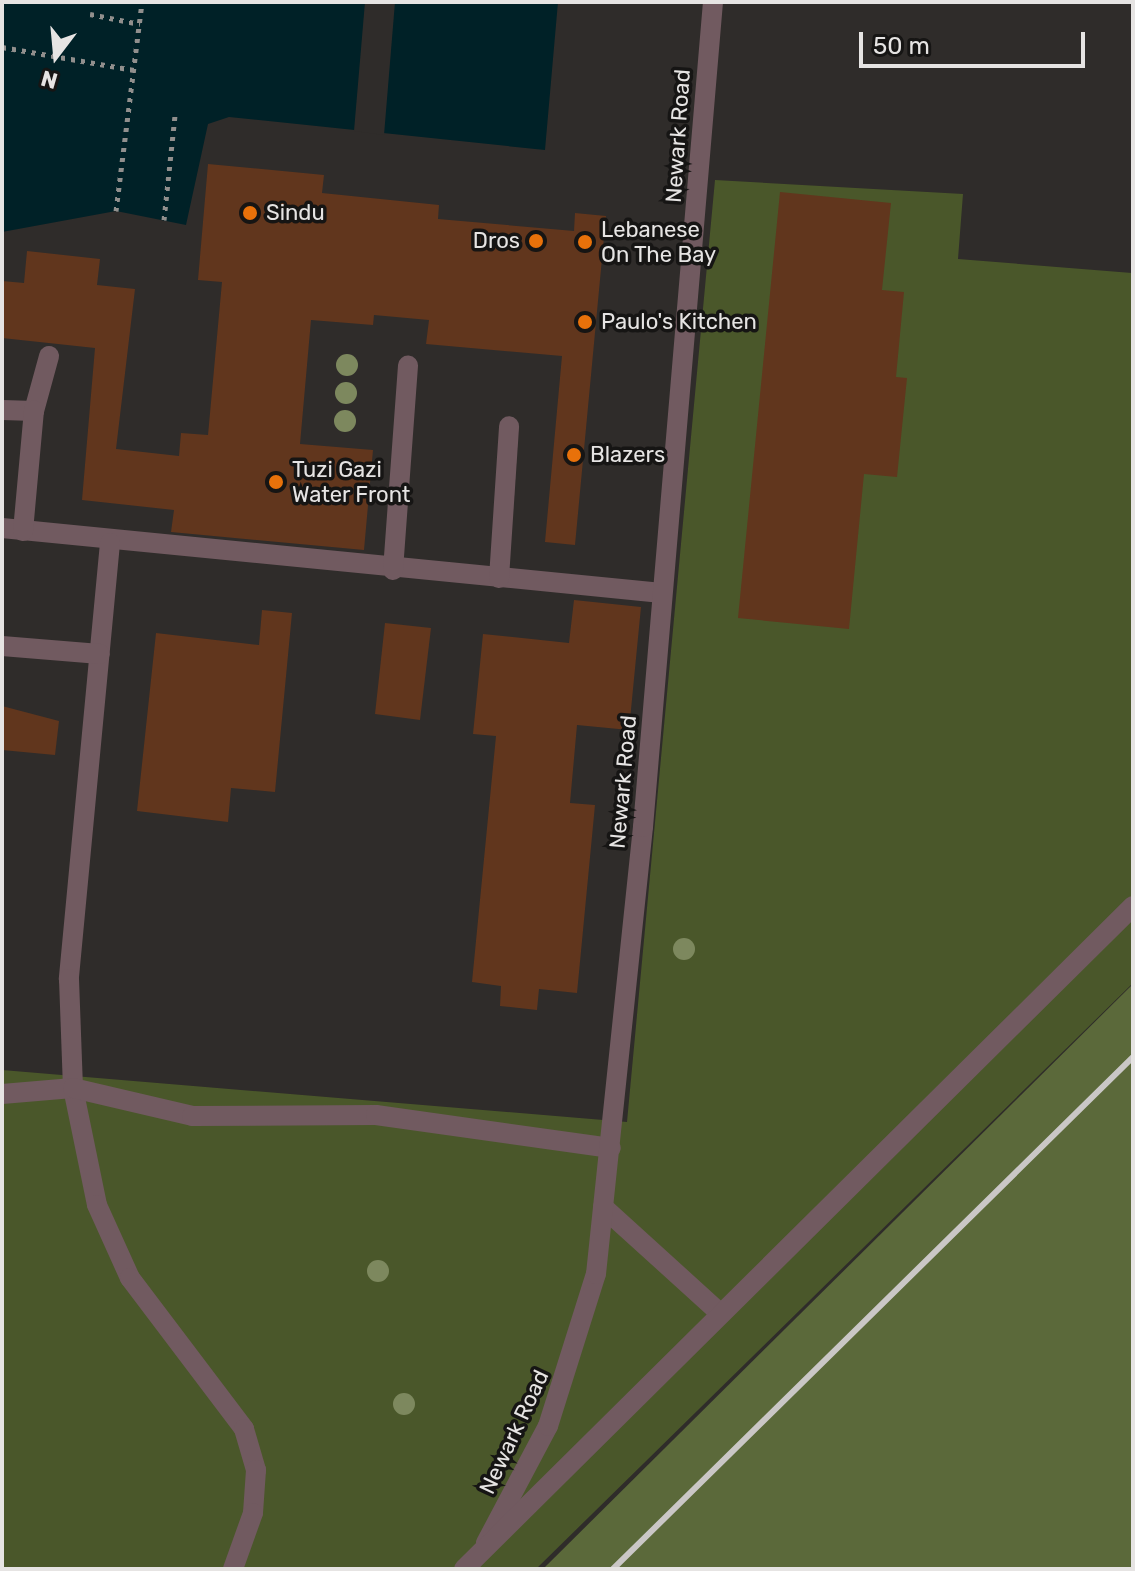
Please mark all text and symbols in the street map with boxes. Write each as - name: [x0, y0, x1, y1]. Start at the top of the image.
- north arrow: [16, 16, 96, 96]
- scale bar: [863, 16, 1089, 66]
- text: 50 m: [873, 32, 930, 60]
- text: N: [38, 64, 61, 95]
- street label: Newark Road: [660, 68, 696, 204]
- place label: Sindu: [266, 200, 325, 226]
- marker: Sindu: [241, 204, 259, 222]
- place label: Lebanese On The Bay: [601, 216, 717, 268]
- place label: Dros: [473, 228, 520, 254]
- marker: Dros: [527, 232, 545, 250]
- marker: Lebanese On The Bay: [576, 233, 594, 251]
- place label: Paulo's Kitchen: [601, 309, 757, 335]
- marker: Paulo's Kitchen: [576, 313, 594, 331]
- place label: Blazers: [590, 442, 665, 468]
- marker: Blazers: [565, 446, 583, 464]
- place label: Tuzi Gazi Water Front: [292, 456, 411, 508]
- marker: Tuzi Gazi Water Front: [267, 473, 285, 491]
- street label: Newark Road: [604, 714, 642, 850]
- street label: Newark Road: [474, 1366, 554, 1498]

